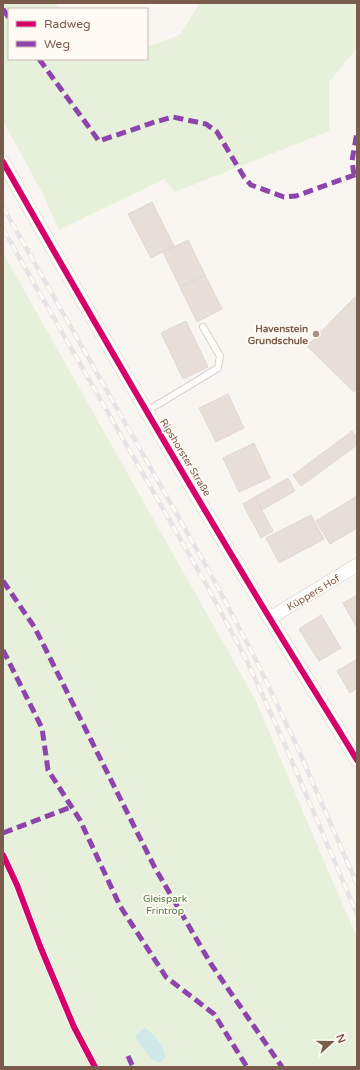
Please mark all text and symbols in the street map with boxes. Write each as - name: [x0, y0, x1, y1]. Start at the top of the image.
- legend: [8, 8, 148, 60]
- text: Radweg: [44, 17, 91, 31]
- text: Weg: [44, 37, 70, 51]
- place label: Havenstein Grundschule: [248, 323, 308, 347]
- marker: Havenstein Grundschule: [311, 329, 321, 339]
- street label: Ripshorster Straße: [157, 417, 213, 499]
- street label: Küppers Hof: [285, 572, 342, 613]
- park label: Gleispark Frintrop: [143, 893, 188, 917]
- north arrow: [312, 1022, 352, 1062]
- text: N: [333, 1032, 349, 1045]

